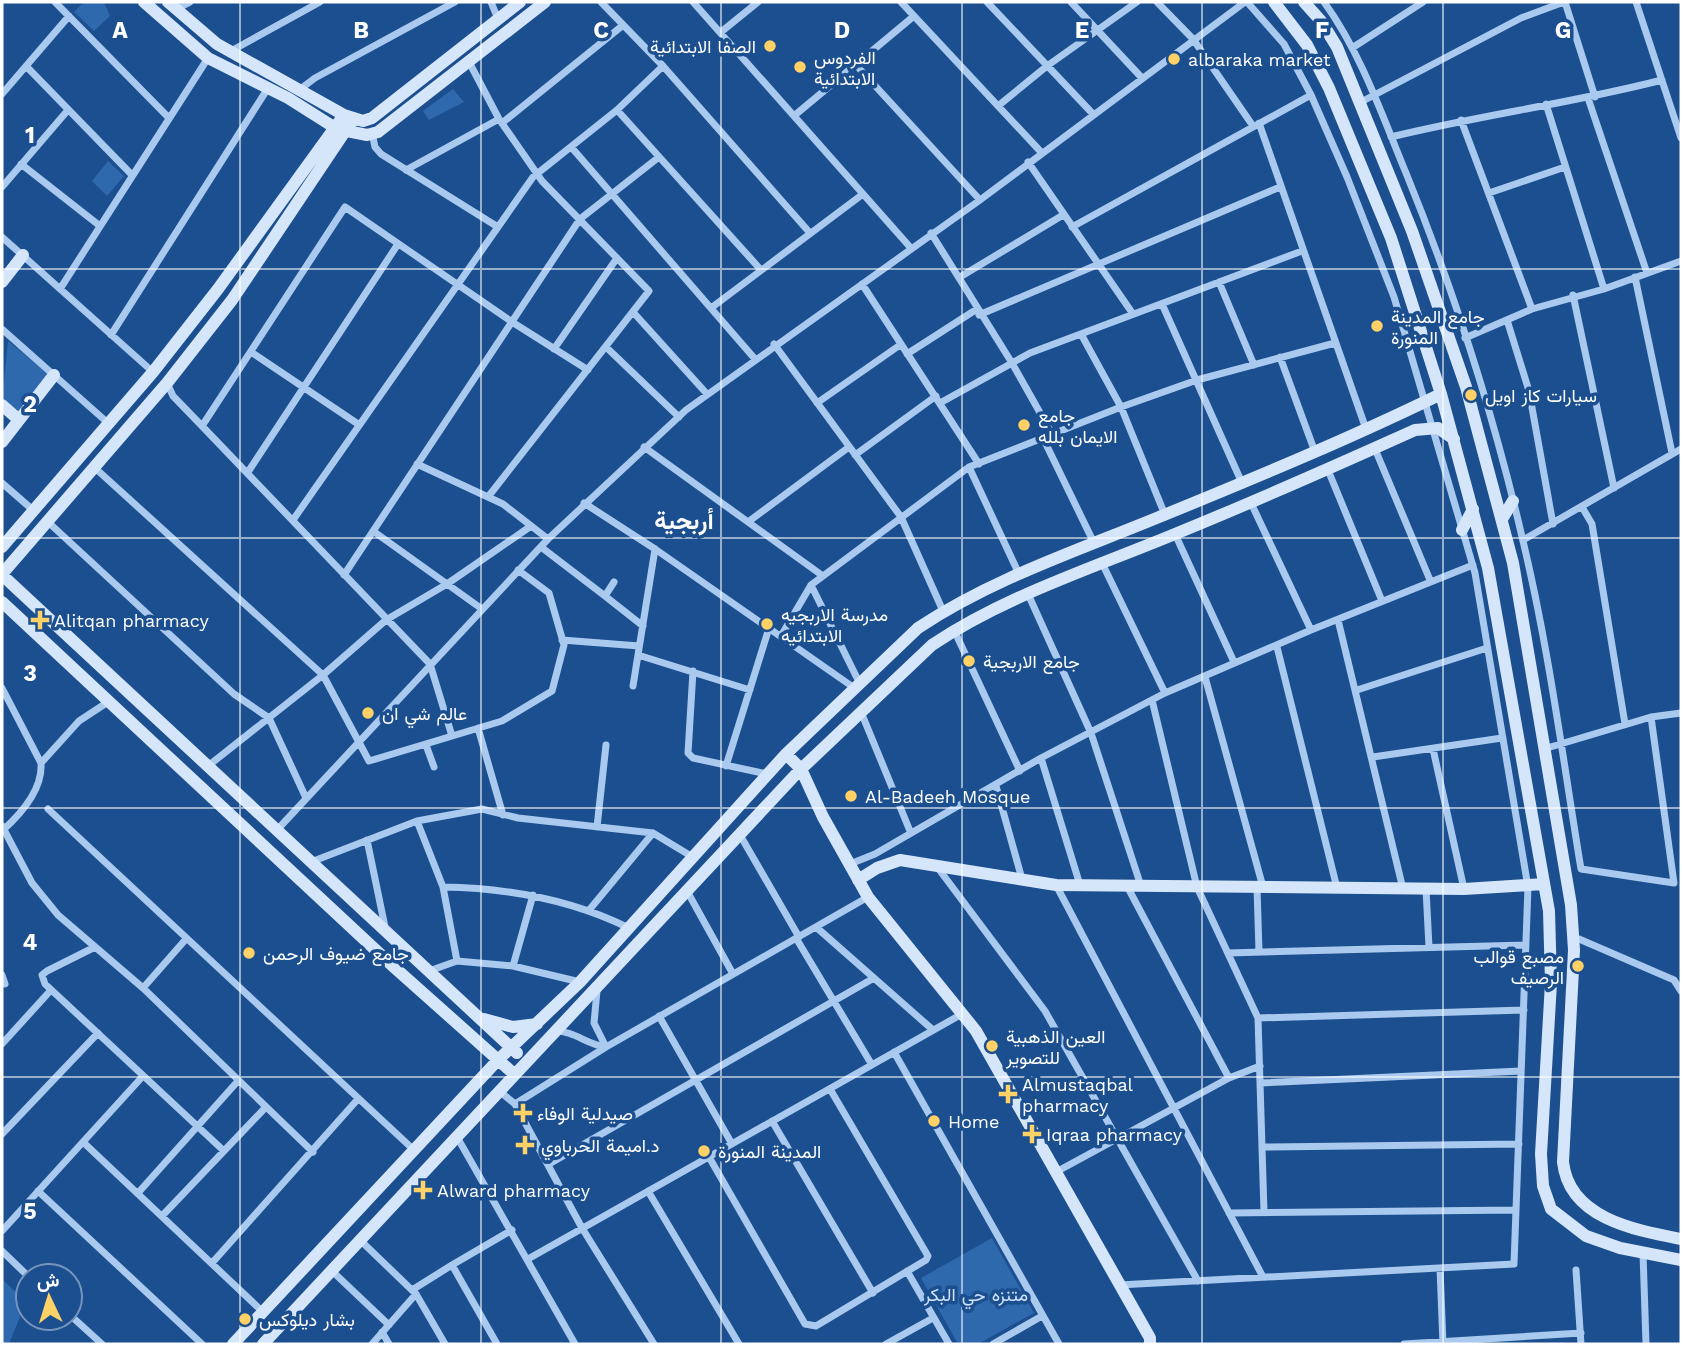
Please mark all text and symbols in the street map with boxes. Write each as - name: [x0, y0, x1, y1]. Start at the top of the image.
- text: A: [112, 17, 128, 44]
- text: B: [353, 17, 369, 44]
- text: C: [593, 17, 609, 44]
- text: D: [834, 17, 850, 44]
- text: E: [1075, 17, 1089, 44]
- text: F: [1315, 17, 1329, 44]
- text: G: [1555, 17, 1571, 44]
- place label: الصفا الابتدائية: [650, 36, 756, 57]
- marker: الصفا الابتدائية: [762, 38, 778, 54]
- place label: الفردوس الابتدائية: [814, 47, 876, 89]
- place label: albaraka market: [1188, 49, 1331, 70]
- marker: albaraka market: [1166, 51, 1182, 67]
- marker: الفردوس الابتدائية: [792, 59, 808, 75]
- text: 1: [25, 122, 35, 149]
- place label: جامع المدينة المنورة: [1391, 306, 1485, 349]
- marker: جامع المدينة المنورة: [1369, 318, 1385, 334]
- place label: سيارات كاز اويل: [1485, 385, 1597, 407]
- marker: سيارات كاز اويل: [1463, 387, 1479, 403]
- text: 2: [23, 391, 37, 418]
- place label: جامع الايمان بلله: [1038, 405, 1117, 447]
- marker: جامع الايمان بلله: [1016, 417, 1032, 433]
- district label: أربجية: [654, 507, 714, 536]
- place label: مدرسة الاربجيه الابتدائيه: [781, 604, 888, 646]
- place label: Alitqan pharmacy: [54, 610, 210, 631]
- marker: Alitqan pharmacy: [32, 612, 48, 628]
- marker: مدرسة الاربجيه الابتدائيه: [759, 616, 775, 632]
- place label: جامع الاربجية: [983, 651, 1080, 674]
- marker: جامع الاربجية: [961, 653, 977, 669]
- text: 3: [23, 660, 37, 687]
- place label: عالم شي ان: [382, 703, 467, 729]
- marker: عالم شي ان: [360, 705, 376, 721]
- place label: Al-Badeeh Mosque: [865, 786, 1030, 807]
- marker: Al-Badeeh Mosque: [843, 788, 859, 804]
- text: 4: [23, 929, 38, 956]
- place label: جامع ضيوف الرحمن: [263, 943, 409, 966]
- marker: جامع ضيوف الرحمن: [241, 945, 257, 961]
- place label: مصبع قوالب الرصيف: [1473, 946, 1564, 989]
- marker: مصبع قوالب الرصيف: [1570, 958, 1586, 974]
- place label: العين الذهبية للتصوير: [1005, 1026, 1105, 1069]
- marker: العين الذهبية للتصوير: [984, 1038, 1000, 1054]
- place label: Almustaqbal pharmacy: [1022, 1074, 1134, 1116]
- marker: Almustaqbal pharmacy: [1000, 1086, 1016, 1102]
- place label: صيدلية الوفاء: [537, 1103, 633, 1125]
- marker: صيدلية الوفاء: [515, 1105, 531, 1121]
- place label: Home: [948, 1111, 999, 1132]
- marker: Home: [926, 1113, 942, 1129]
- place label: Iqraa pharmacy: [1046, 1124, 1183, 1145]
- marker: Iqraa pharmacy: [1024, 1126, 1040, 1142]
- marker: د.اميمة الحرباوي: [515, 1135, 535, 1155]
- place label: د.اميمة الحرباوي: [541, 1135, 659, 1161]
- place label: المدينة المنورة: [718, 1141, 821, 1163]
- marker: المدينة المنورة: [696, 1143, 712, 1159]
- place label: Alward pharmacy: [437, 1180, 591, 1201]
- marker: Alward pharmacy: [415, 1182, 431, 1198]
- text: 5: [23, 1198, 37, 1225]
- north arrow: [14, 1262, 84, 1332]
- text: ش: [36, 1268, 60, 1293]
- park label: متنزه حي البكر: [923, 1284, 1028, 1310]
- place label: بشار ديلوكس: [259, 1309, 355, 1331]
- marker: بشار ديلوكس: [237, 1311, 253, 1327]

